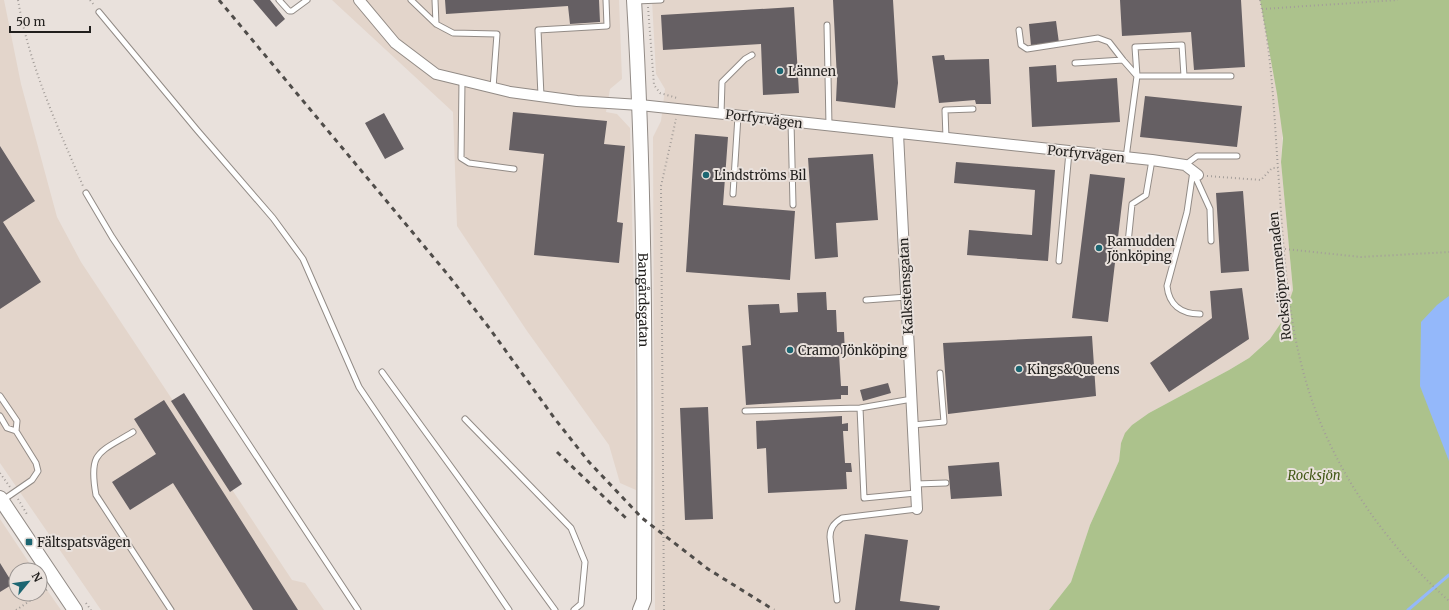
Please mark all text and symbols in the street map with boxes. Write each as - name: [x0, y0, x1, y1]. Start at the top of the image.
- scale bar: [10, 8, 90, 34]
- text: 50 m: [16, 14, 45, 29]
- place label: Lännen: [788, 63, 836, 80]
- marker: Lännen: [775, 66, 785, 76]
- street label: Porfyrvägen: [724, 106, 804, 132]
- street label: Porfyrvägen: [1046, 141, 1126, 167]
- place label: Lindströms Bil: [714, 167, 807, 184]
- marker: Lindströms Bil: [701, 170, 711, 180]
- street label: Rocksjöpromenaden: [1265, 211, 1295, 341]
- place label: Ramudden Jönköping: [1106, 233, 1175, 265]
- street label: Kalkstensgatan: [895, 237, 917, 335]
- marker: Ramudden Jönköping: [1094, 243, 1104, 253]
- street label: Bangårdsgatan: [635, 252, 653, 347]
- place label: Cramo Jönköping: [798, 342, 907, 359]
- marker: Cramo Jönköping: [785, 345, 795, 355]
- place label: Kings&Queens: [1027, 361, 1120, 378]
- marker: Kings&Queens: [1014, 364, 1024, 374]
- park label: Rocksjön: [1287, 467, 1341, 484]
- place label: Fältspatsvägen: [37, 534, 131, 551]
- marker: Fältspatsvägen: [24, 537, 34, 547]
- north arrow: [8, 562, 48, 602]
- text: N: [29, 570, 45, 585]

